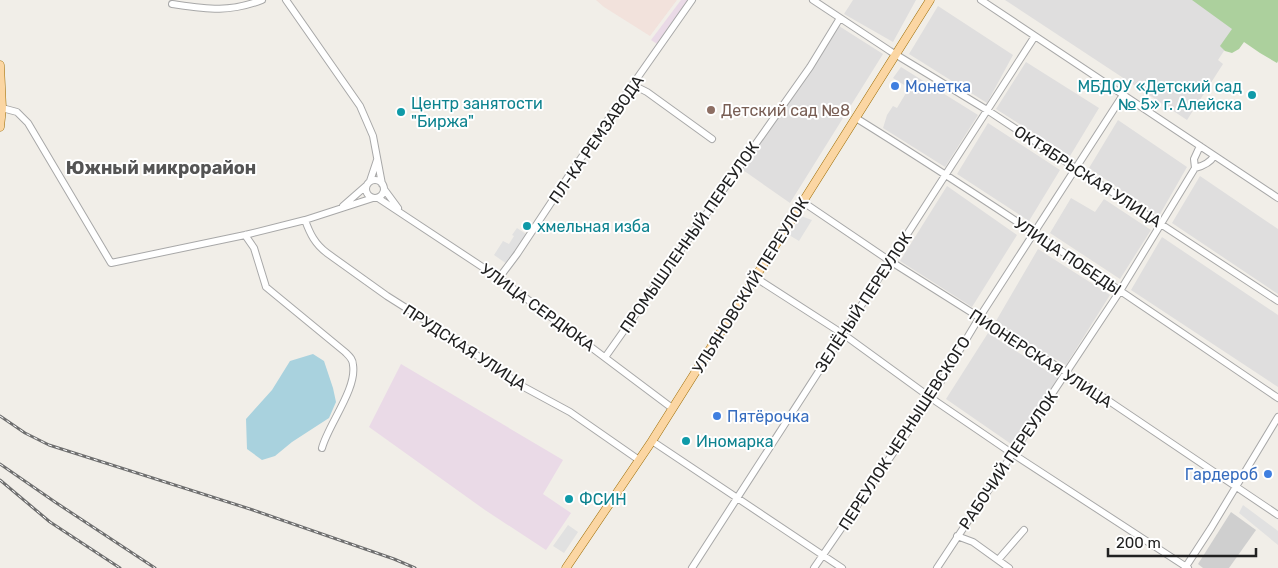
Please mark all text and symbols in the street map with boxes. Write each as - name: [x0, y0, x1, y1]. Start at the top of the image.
- street label: ПЛ-КА РЕМЗАВОДА: [545, 71, 648, 207]
- place label: Монетка: [905, 77, 971, 96]
- place label: МБДОУ «Детский сад № 5» г. Алейска: [1077, 77, 1242, 114]
- marker: Монетка: [889, 80, 901, 92]
- marker: МБДОУ «Детский сад № 5» г. Алейска: [1246, 89, 1258, 101]
- place label: Центр занятости "Биржа": [411, 94, 543, 131]
- place label: Детский сад №8: [721, 101, 850, 120]
- marker: Детский сад №8: [705, 104, 717, 116]
- marker: Центр занятости "Биржа": [395, 106, 407, 118]
- street label: ОКТЯБРЬСКАЯ УЛИЦА: [1011, 122, 1165, 231]
- street label: ПРОМЫШЛЕННЫЙ ПЕРЕУЛОК: [616, 138, 763, 336]
- district label: Южный микрорайон: [66, 157, 256, 179]
- street label: УЛЬЯНОВСКИЙ ПЕРЕУЛОК: [688, 194, 813, 377]
- street label: УЛИЦА ПОБЕДЫ: [1011, 214, 1125, 299]
- place label: хмельная изба: [537, 217, 650, 236]
- marker: хмельная изба: [521, 220, 533, 232]
- street label: ЗЕЛЁНЫЙ ПЕРЕУЛОК: [811, 229, 916, 376]
- street label: УЛИЦА СЕРДЮКА: [477, 260, 599, 355]
- street label: ПРУДСКАЯ УЛИЦА: [400, 300, 530, 395]
- street label: ПИОНЕРСКАЯ УЛИЦА: [966, 305, 1116, 412]
- street label: ПЕРЕУЛОК ЧЕРНЫШЕВСКОГО: [835, 333, 974, 534]
- street label: РАБОЧИЙ ПЕРЕУЛОК: [955, 388, 1062, 533]
- place label: Пятёрочка: [727, 407, 809, 426]
- marker: Пятёрочка: [711, 410, 723, 422]
- place label: Иномарка: [696, 432, 774, 451]
- marker: Иномарка: [680, 435, 692, 447]
- place label: Гардероб: [1185, 465, 1258, 484]
- marker: Гардероб: [1262, 468, 1274, 480]
- place label: ФСИН: [579, 490, 627, 509]
- marker: ФСИН: [563, 493, 575, 505]
- scale bar: [1108, 526, 1256, 558]
- text: 200 m: [1116, 534, 1161, 552]

